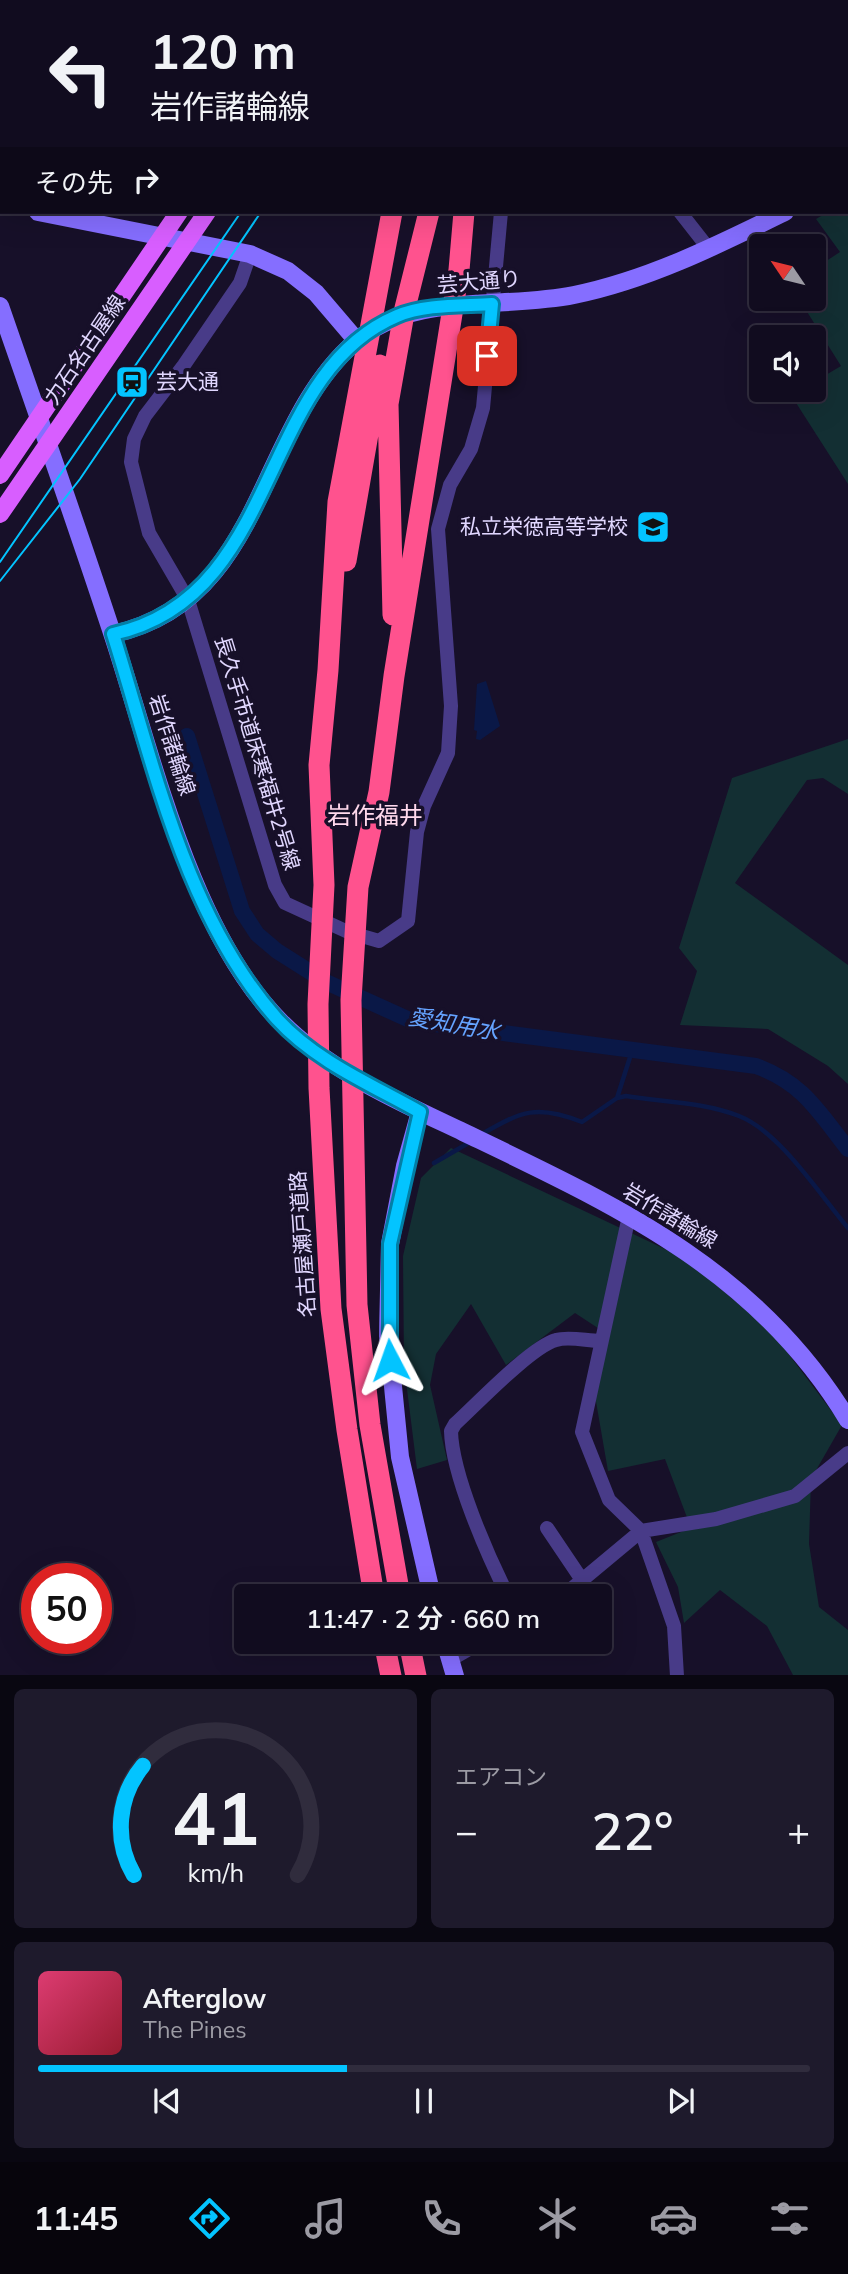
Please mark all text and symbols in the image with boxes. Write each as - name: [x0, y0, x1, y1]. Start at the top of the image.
- text: 120 m: [150, 20, 296, 81]
- icon: left: [35, 28, 126, 119]
- text: 岩作諸輪線: [150, 86, 310, 126]
- icon: right: [127, 161, 165, 199]
- text: その先: [35, 166, 113, 199]
- north arrow: [749, 234, 826, 312]
- map controls: [749, 234, 826, 402]
- street label: 芸大通り: [436, 264, 522, 298]
- street label: 力石名古屋線: [38, 290, 130, 409]
- button: sound: [749, 325, 826, 402]
- pin: [457, 326, 517, 386]
- icon: arrive: [468, 337, 506, 375]
- station icon: 芸大通: [113, 363, 151, 401]
- place label: 芸大通: [156, 368, 219, 394]
- school or university icon: 私立栄徳高等学校: [634, 508, 672, 546]
- place label: 私立栄徳高等学校: [460, 513, 628, 539]
- street label: 長久手市道床寒福井2号線: [210, 632, 306, 873]
- street label: 岩作諸輪線: [144, 691, 202, 799]
- district label: 岩作福井: [327, 800, 423, 830]
- water label: 愛知用水: [406, 1001, 505, 1046]
- street label: 名古屋瀬戸道路: [284, 1170, 320, 1318]
- street label: 岩作諸輪線: [619, 1177, 722, 1253]
- position arrow: [353, 1323, 427, 1397]
- speed limit sign: 50: [21, 1563, 112, 1654]
- text: 11:47 · 2 分 · 660 m: [306, 1602, 540, 1635]
- text: エアコン: [455, 1762, 547, 1791]
- text: 41: [172, 1772, 259, 1863]
- text: 22°: [592, 1798, 673, 1863]
- text: −: [455, 1807, 478, 1855]
- text: +: [787, 1807, 810, 1855]
- text: km/h: [187, 1856, 244, 1887]
- text: Afterglow: [143, 1982, 266, 2015]
- text: The Pines: [143, 2015, 247, 2044]
- icon: previous: [148, 2082, 186, 2120]
- icon: pause: [405, 2082, 443, 2120]
- icon: next: [662, 2082, 700, 2120]
- icon: directions: [185, 2194, 234, 2243]
- icon: music: [301, 2194, 350, 2243]
- icon: phone: [417, 2194, 466, 2243]
- icon: climate: [533, 2194, 582, 2243]
- icon: car: [649, 2194, 698, 2243]
- icon: filters: [765, 2194, 814, 2243]
- text: 11:45: [34, 2198, 118, 2238]

